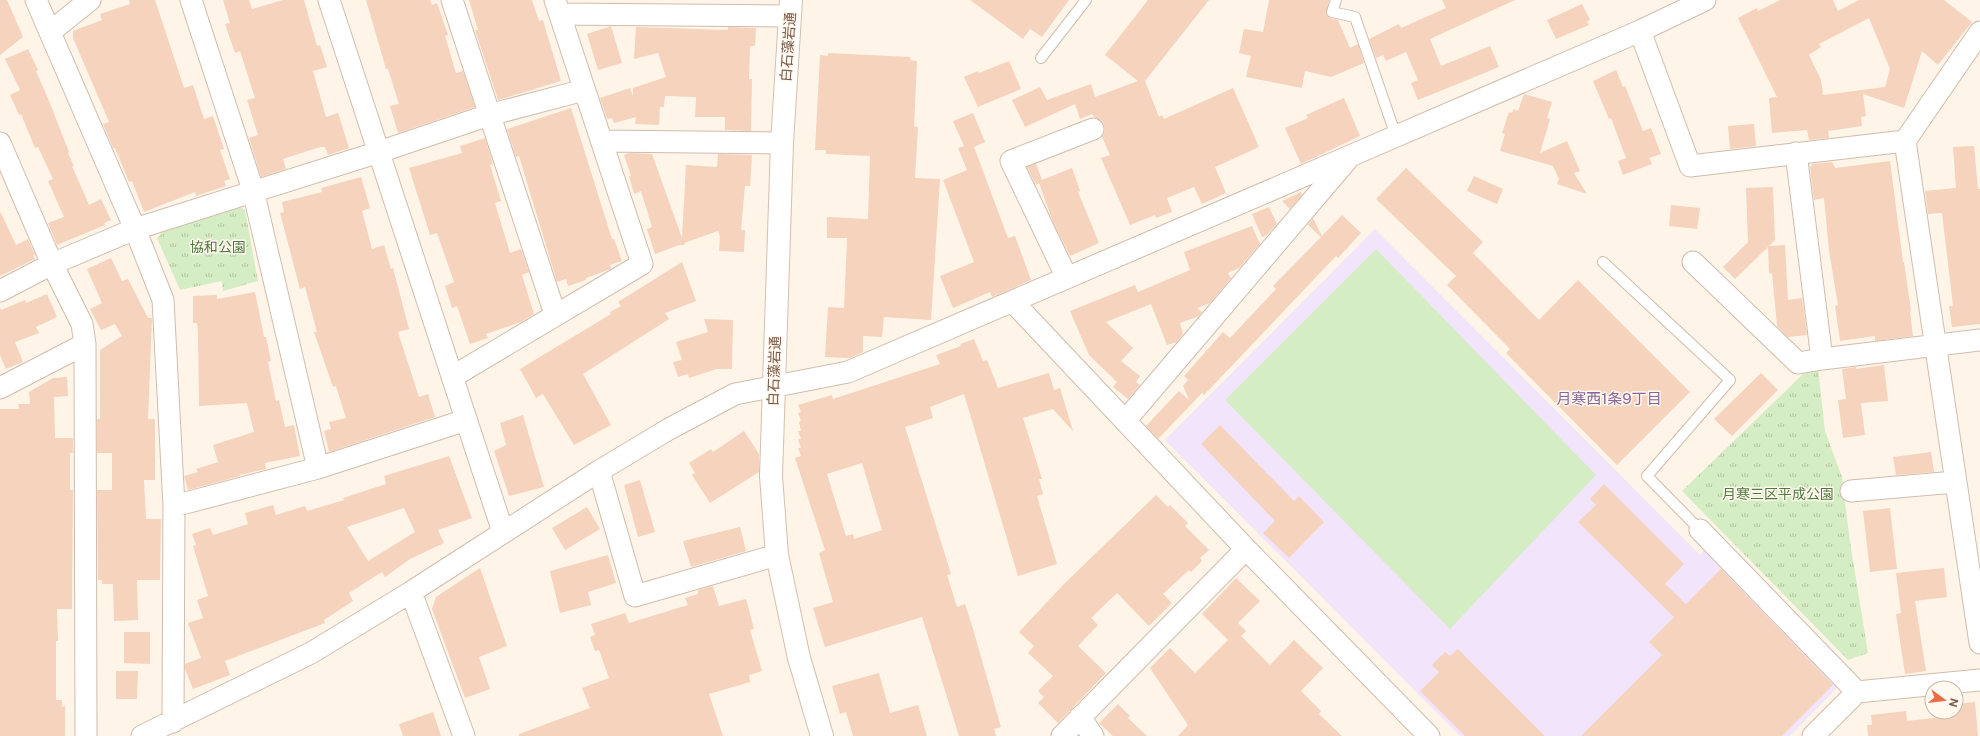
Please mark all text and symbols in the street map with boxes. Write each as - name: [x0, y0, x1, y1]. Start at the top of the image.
- street label: 白石藻岩通: [778, 12, 798, 82]
- park label: 協和公園: [190, 239, 246, 255]
- street label: 白石藻岩通: [765, 336, 783, 406]
- district label: 月寒西1条9丁目: [1556, 390, 1662, 407]
- park label: 月寒三区平成公園: [1722, 486, 1834, 502]
- north arrow: [1924, 680, 1964, 720]
- text: N: [1947, 697, 1961, 708]

